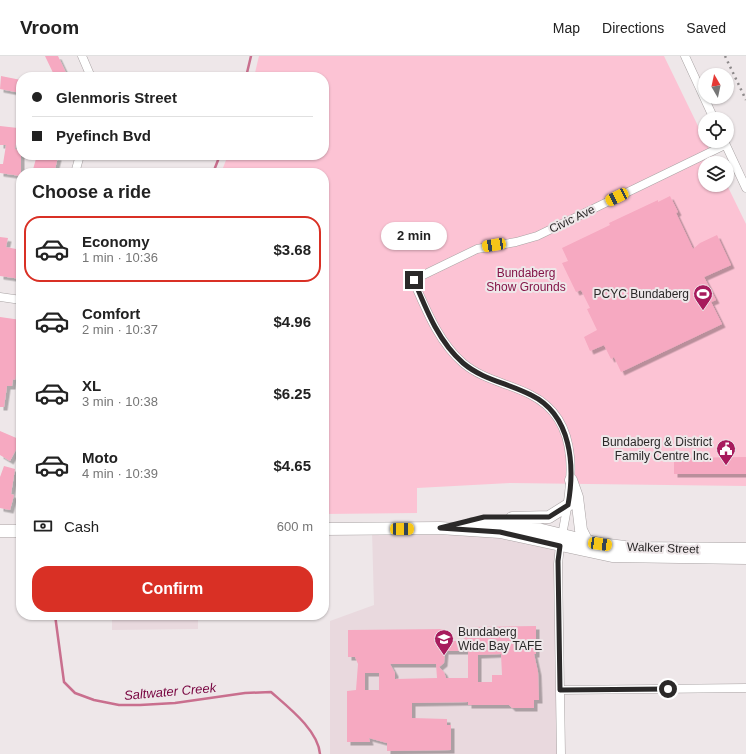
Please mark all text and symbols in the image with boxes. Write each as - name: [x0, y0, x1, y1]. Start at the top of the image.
- text: Vroom: [20, 17, 79, 38]
- text: Map: [553, 20, 580, 36]
- text: Directions: [602, 20, 664, 36]
- text: Saved: [686, 20, 726, 36]
- north arrow: [698, 68, 734, 104]
- map controls: [698, 68, 734, 192]
- text: Glenmoris Street: [56, 89, 177, 106]
- button: locate: [698, 112, 734, 148]
- text: Pyefinch Bvd: [56, 127, 151, 144]
- button: layers: [698, 156, 734, 192]
- text: Choose a ride: [32, 182, 151, 202]
- car: [604, 186, 630, 208]
- street label: Civic Ave: [547, 202, 597, 236]
- callout: 2 min: [381, 222, 447, 250]
- text: 2 min: [397, 228, 431, 243]
- icon: car: [34, 231, 70, 267]
- text: Economy: [82, 233, 150, 250]
- car: [481, 237, 507, 253]
- text: $3.68: [273, 241, 311, 258]
- text: 1 min · 10:36: [82, 250, 158, 265]
- park label: Bundaberg Show Grounds: [486, 266, 566, 294]
- route end: [405, 271, 423, 289]
- sports icon: PCYC Bundaberg: [692, 283, 714, 311]
- place label: PCYC Bundaberg: [594, 287, 689, 301]
- icon: car: [34, 303, 70, 339]
- text: Comfort: [82, 305, 140, 322]
- text: $4.96: [273, 313, 311, 330]
- text: 2 min · 10:37: [82, 322, 158, 337]
- icon: car: [34, 375, 70, 411]
- text: XL: [82, 377, 101, 394]
- text: $6.25: [273, 385, 311, 402]
- text: 3 min · 10:38: [82, 394, 158, 409]
- place label: Bundaberg & District Family Centre Inc.: [602, 435, 713, 463]
- public building icon: Bundaberg & District Family Centre Inc.: [715, 438, 737, 466]
- icon: car: [34, 447, 70, 483]
- text: Moto: [82, 449, 118, 466]
- text: $4.65: [273, 457, 311, 474]
- text: 4 min · 10:39: [82, 466, 158, 481]
- icon: cash: [32, 515, 54, 537]
- text: Cash: [64, 518, 99, 535]
- text: 600 m: [277, 519, 313, 534]
- car: [390, 523, 414, 535]
- car: [587, 536, 613, 552]
- street label: Walker Street: [627, 540, 700, 556]
- button: Confirm: [32, 566, 313, 612]
- place label: Bundaberg Wide Bay TAFE: [458, 625, 542, 653]
- school or university icon: Bundaberg Wide Bay TAFE: [433, 628, 455, 656]
- water label: Saltwater Creek: [123, 680, 218, 703]
- route start: [659, 680, 677, 698]

